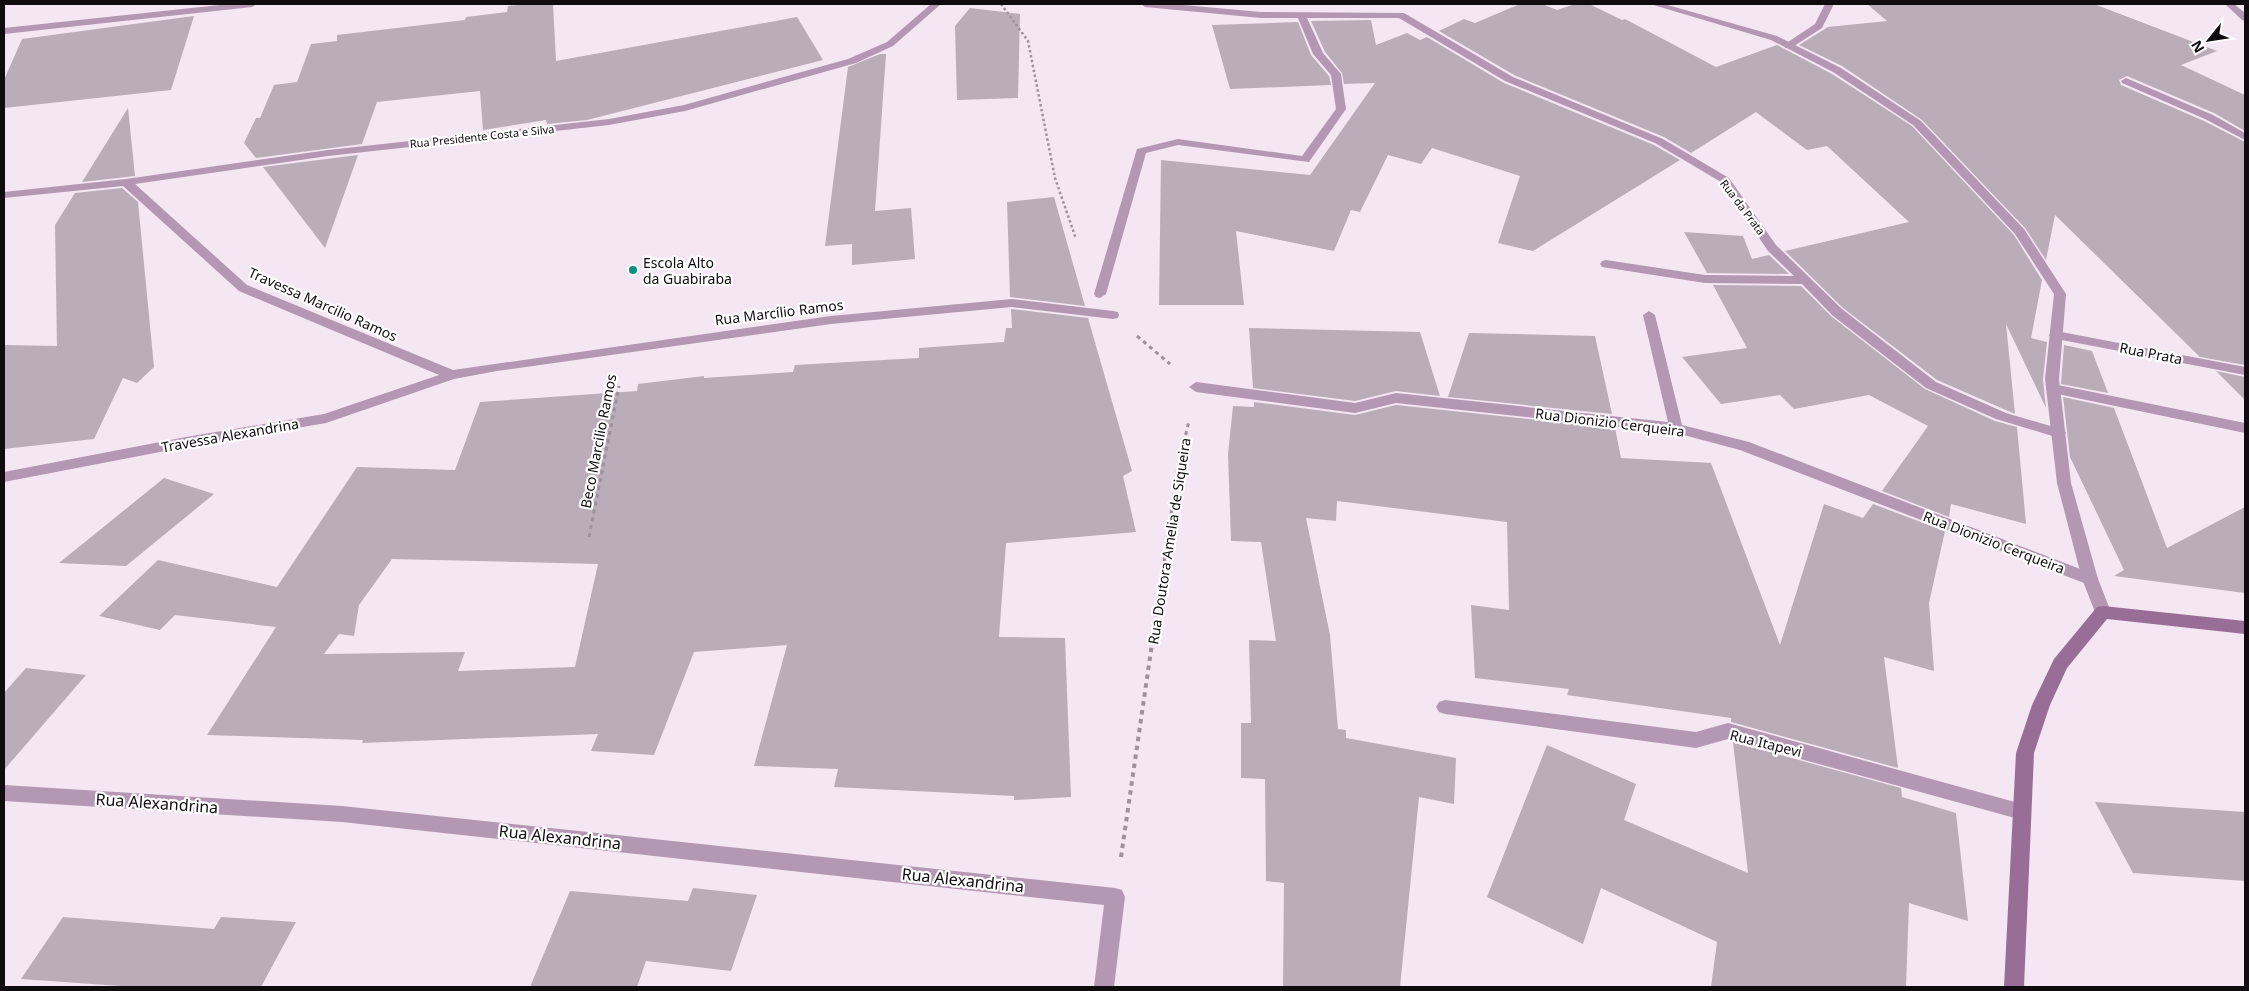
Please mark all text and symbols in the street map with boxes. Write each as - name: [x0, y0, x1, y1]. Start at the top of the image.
- north arrow: [2184, 15, 2234, 65]
- text: N: [2186, 37, 2208, 56]
- street label: Rua Presidente Costa e Silva: [409, 121, 555, 151]
- street label: Rua da Prata: [1717, 176, 1769, 238]
- place label: Escola Alto da Guabiraba: [643, 253, 732, 288]
- street label: Travessa Marcilio Ramos: [246, 263, 401, 346]
- marker: Escola Alto da Guabiraba: [627, 264, 639, 276]
- street label: Rua Marcílio Ramos: [714, 295, 845, 329]
- street label: Rua Prata: [2118, 338, 2184, 368]
- street label: Beco Marcilio Ramos: [576, 372, 620, 510]
- street label: Rua Dionizio Cerqueira: [1534, 403, 1686, 441]
- street label: Travessa Alexandrina: [160, 414, 300, 456]
- street label: Rua Doutora Amelia de Siqueira: [1143, 436, 1195, 646]
- street label: Rua Dionizio Cerqueira: [1921, 506, 2067, 578]
- street label: Rua Itapevi: [1728, 725, 1804, 761]
- street label: Rua Alexandrina: [95, 788, 219, 818]
- street label: Rua Alexandrina: [498, 820, 622, 854]
- street label: Rua Alexandrina: [901, 863, 1025, 897]

